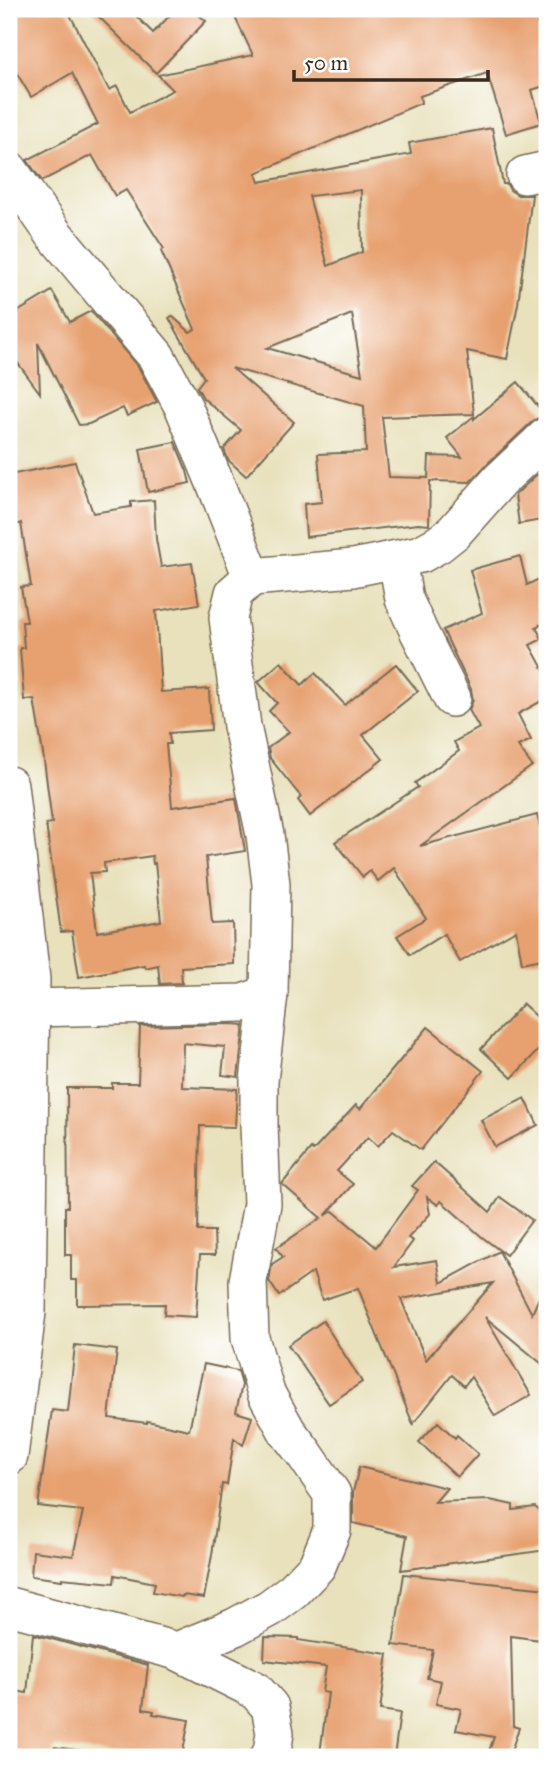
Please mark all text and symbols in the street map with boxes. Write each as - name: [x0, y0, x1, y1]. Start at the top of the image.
- scale bar: [294, 38, 488, 82]
- text: 50 m: [304, 50, 349, 76]

